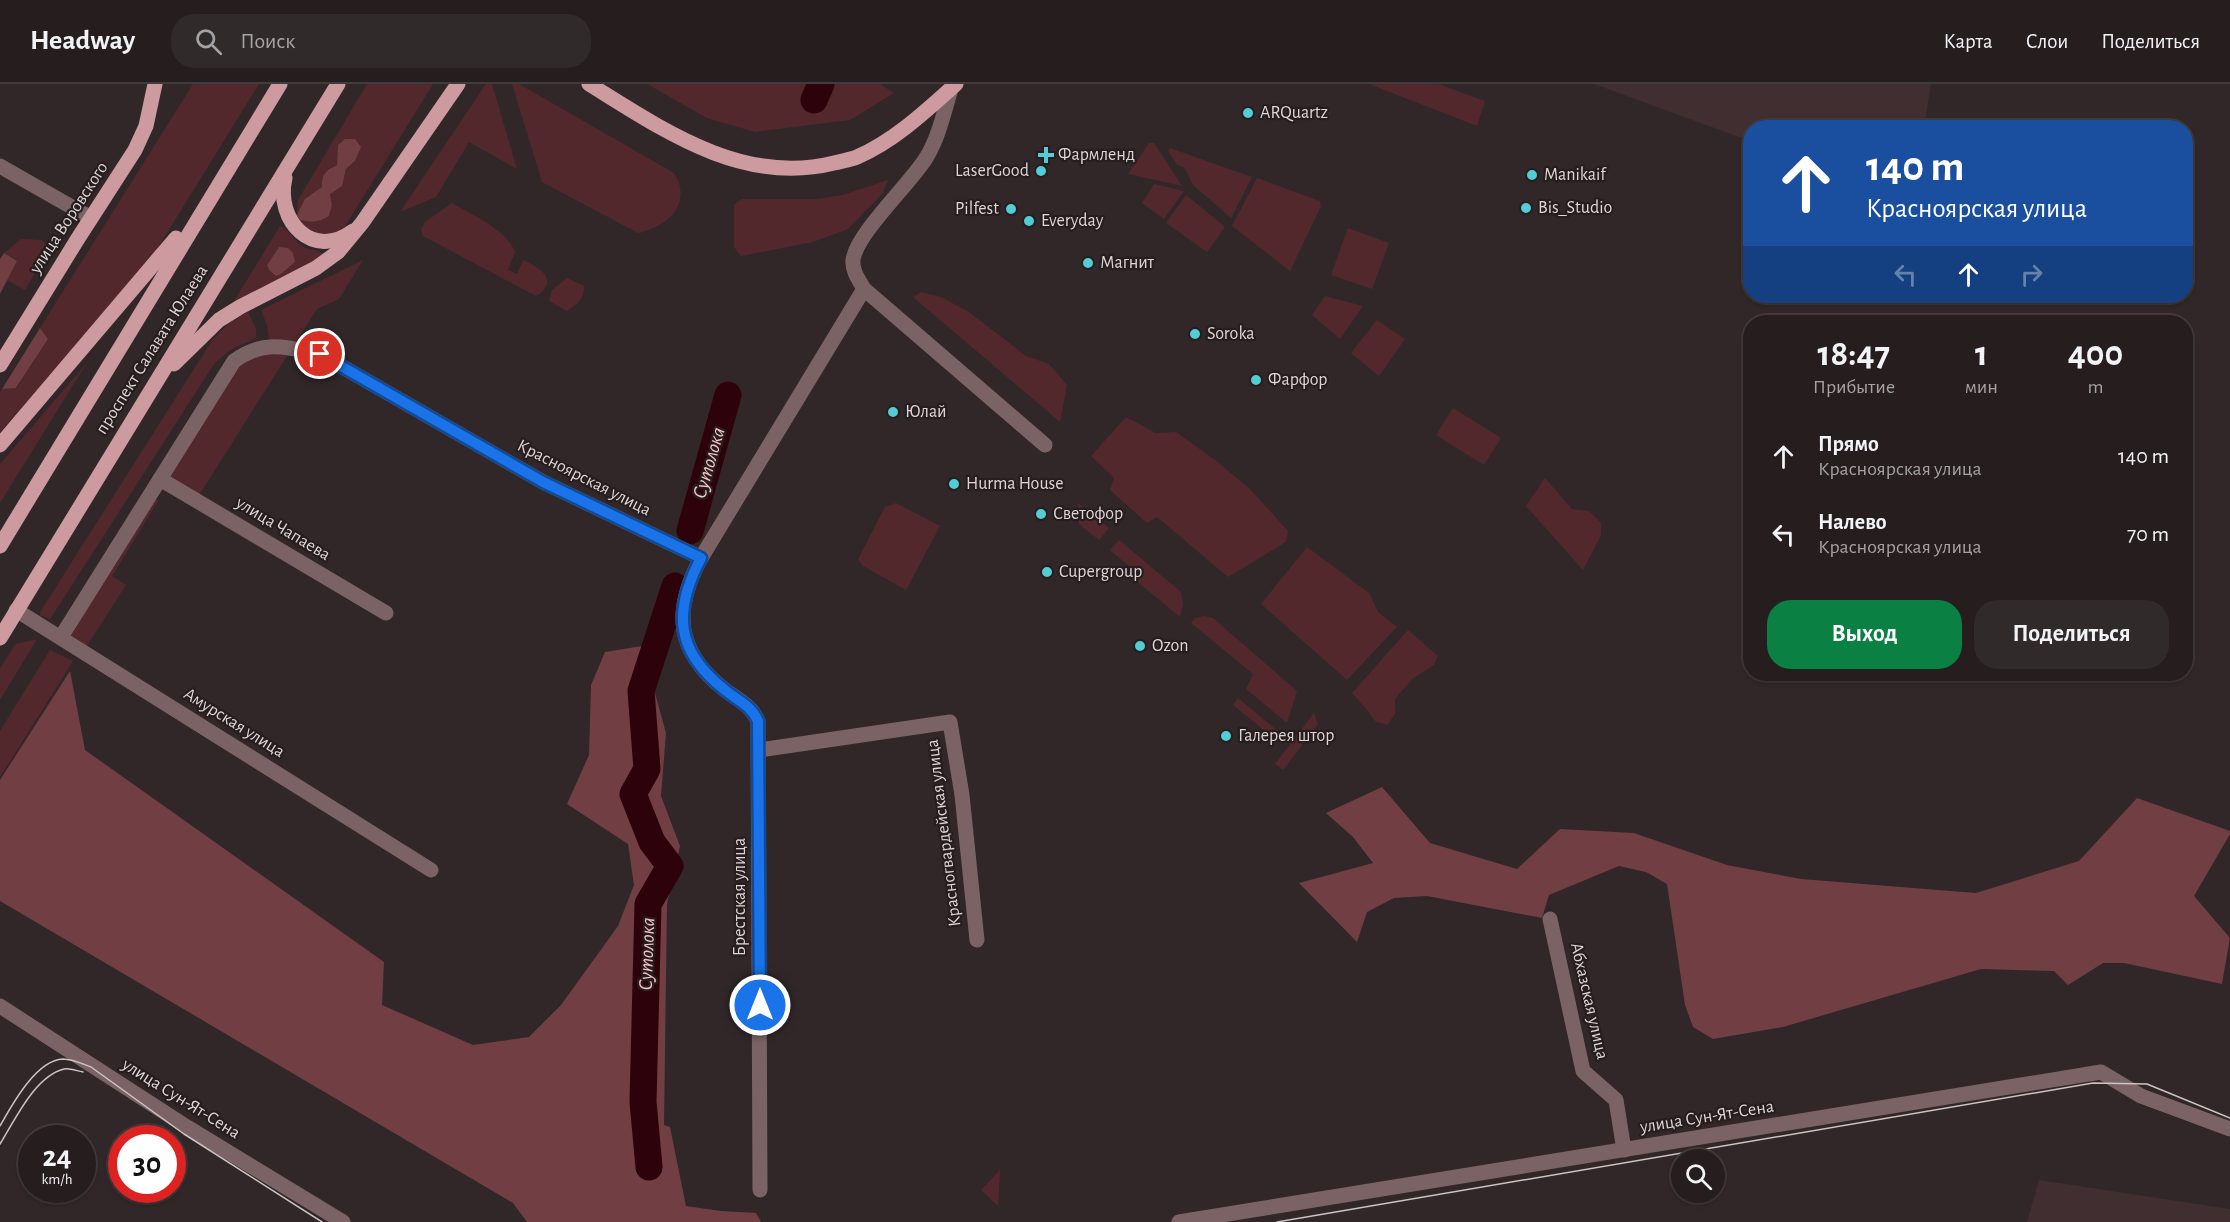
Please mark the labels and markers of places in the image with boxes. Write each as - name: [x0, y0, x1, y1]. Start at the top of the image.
- place label: ARQuartz: [1260, 104, 1328, 122]
- marker: ARQuartz: [1241, 106, 1255, 120]
- place label: Фармленд: [1058, 146, 1135, 164]
- marker: Фармленд: [1039, 148, 1053, 162]
- place label: LaserGood: [955, 162, 1029, 180]
- marker: LaserGood: [1034, 164, 1048, 178]
- place label: Manikaif: [1544, 166, 1607, 184]
- marker: Manikaif: [1525, 168, 1539, 182]
- place label: Bis_Studio: [1538, 199, 1613, 217]
- place label: Pilfest: [955, 200, 999, 218]
- marker: Bis_Studio: [1519, 201, 1533, 215]
- marker: Pilfest: [1004, 202, 1018, 216]
- place label: Everyday: [1041, 212, 1104, 230]
- marker: Everyday: [1022, 214, 1036, 228]
- place label: Магнит: [1100, 254, 1155, 272]
- marker: Магнит: [1081, 256, 1095, 270]
- place label: Soroka: [1207, 325, 1255, 343]
- marker: Soroka: [1188, 327, 1202, 341]
- pin: [294, 328, 345, 379]
- place label: Фарфор: [1268, 371, 1328, 389]
- marker: Фарфор: [1249, 373, 1263, 387]
- place label: Юлай: [905, 403, 947, 421]
- marker: Юлай: [886, 405, 900, 419]
- place label: Hurma House: [966, 475, 1064, 493]
- marker: Hurma House: [947, 477, 961, 491]
- place label: Светофор: [1053, 505, 1123, 523]
- marker: Светофор: [1034, 507, 1048, 521]
- place label: Cupergroup: [1059, 563, 1142, 581]
- marker: Cupergroup: [1040, 565, 1054, 579]
- place label: Ozon: [1152, 637, 1189, 655]
- marker: Ozon: [1133, 639, 1147, 653]
- place label: Галерея штор: [1238, 727, 1334, 745]
- marker: Галерея штор: [1219, 729, 1233, 743]

